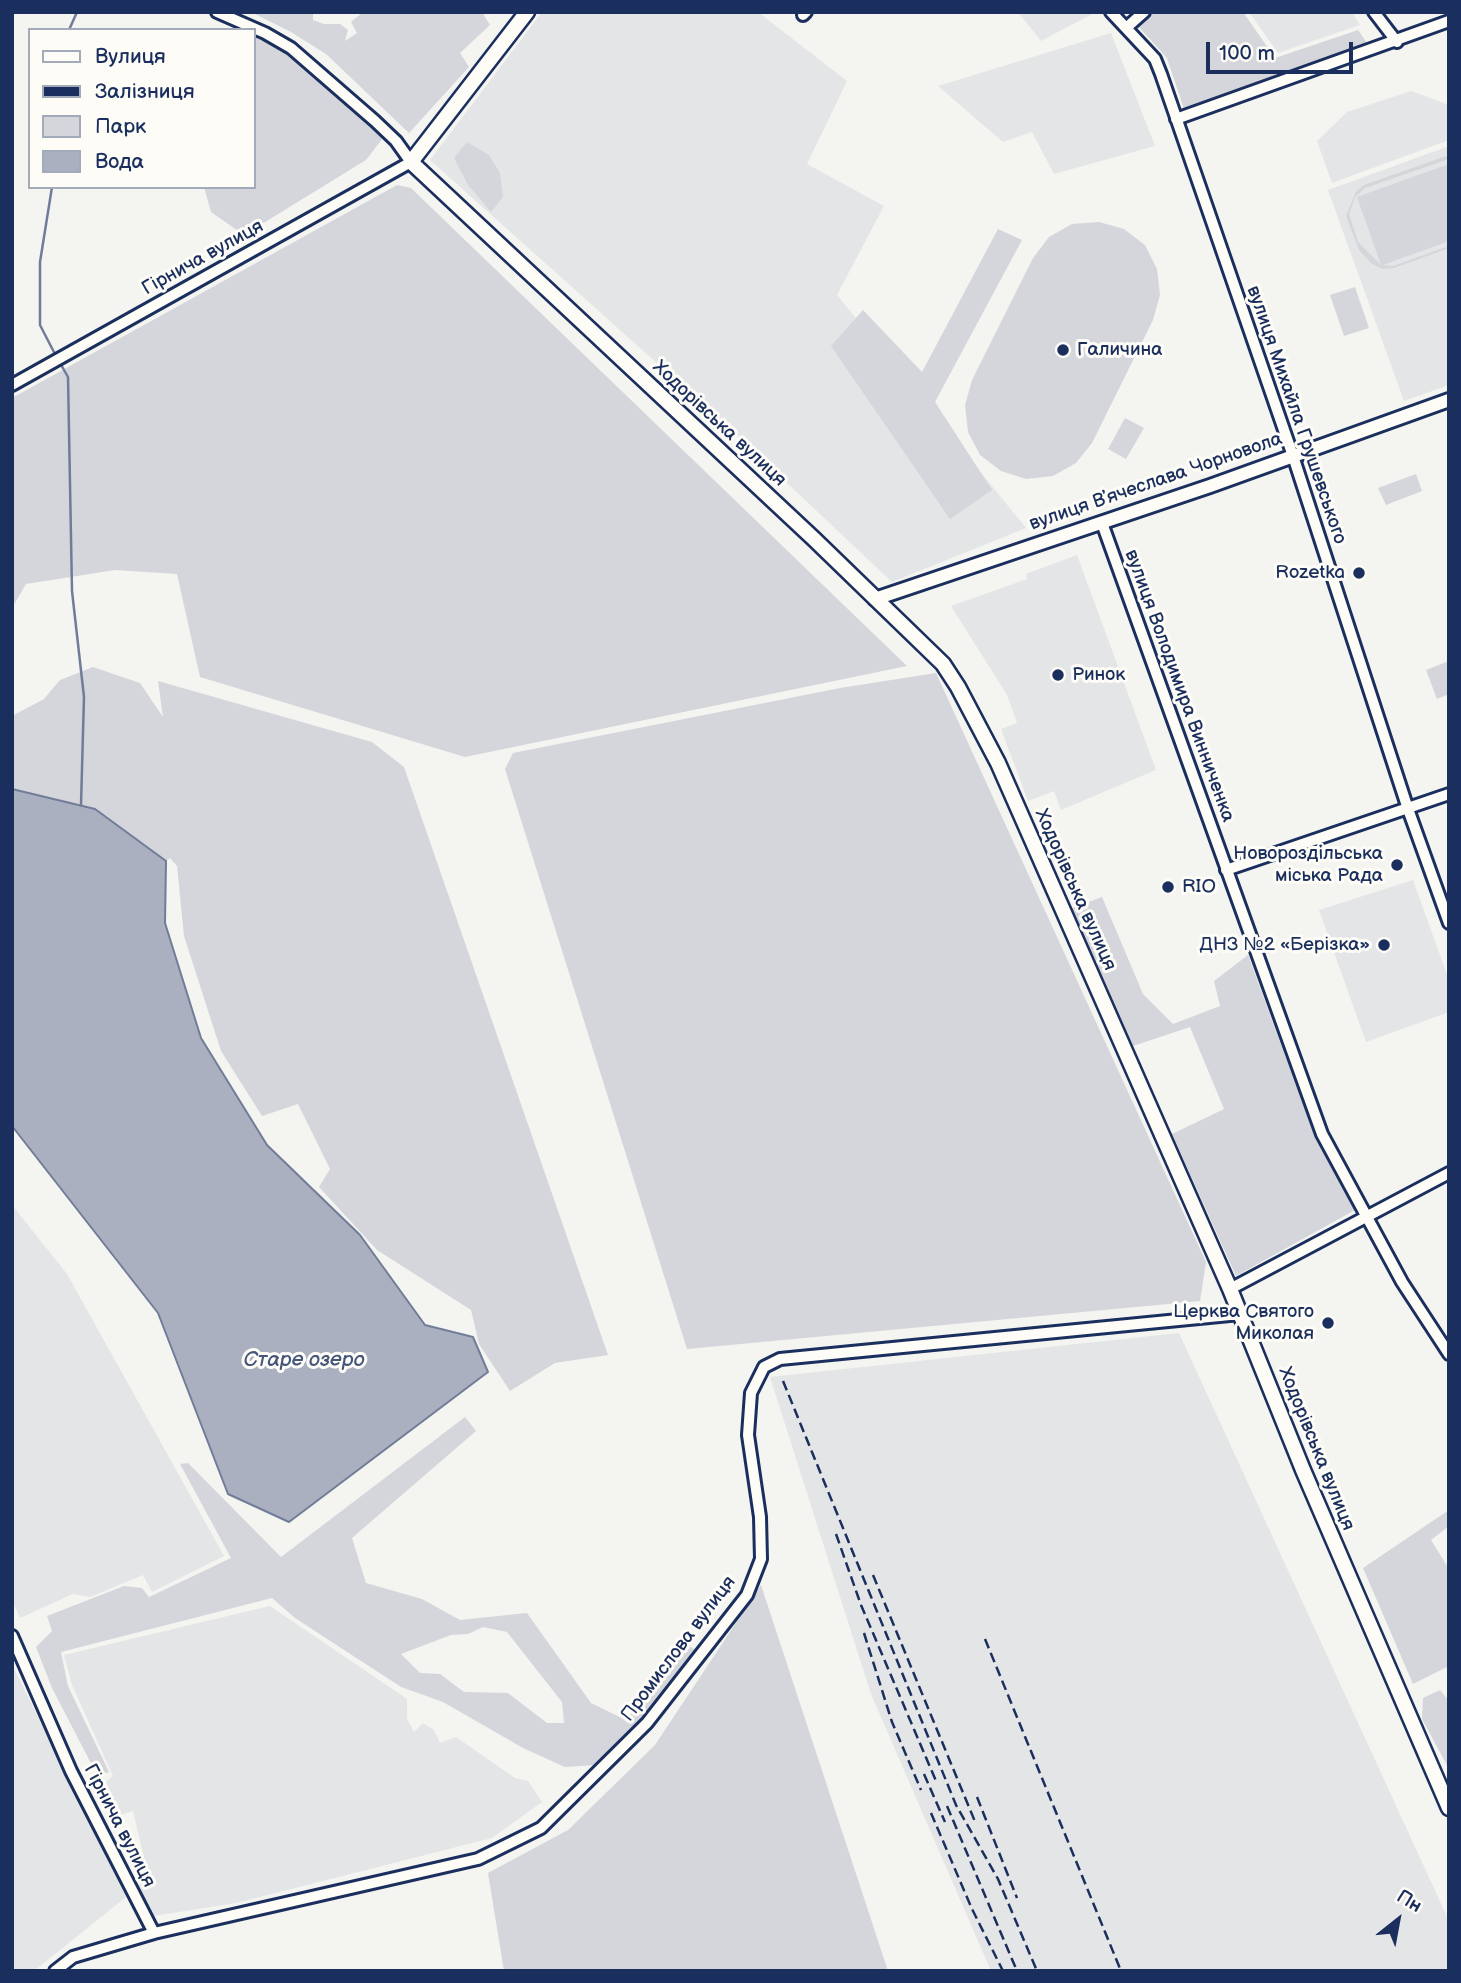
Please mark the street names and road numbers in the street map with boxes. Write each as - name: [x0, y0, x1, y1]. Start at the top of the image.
- street label: Гірнича вулиця: [138, 215, 268, 301]
- street label: вулиця Михайла Грушевського: [1241, 283, 1351, 547]
- street label: Ходорівська вулиця: [647, 356, 791, 492]
- street label: вулиця Вʼячеслава Чорновола: [1027, 428, 1285, 536]
- street label: вулиця Володимира Винниченка: [1119, 547, 1239, 825]
- street label: Ходорівська вулиця: [1029, 806, 1121, 974]
- street label: Ходорівська вулиця: [1273, 1364, 1359, 1534]
- street label: Промислова вулиця: [617, 1572, 741, 1726]
- street label: Гірнича вулиця: [78, 1761, 160, 1891]

